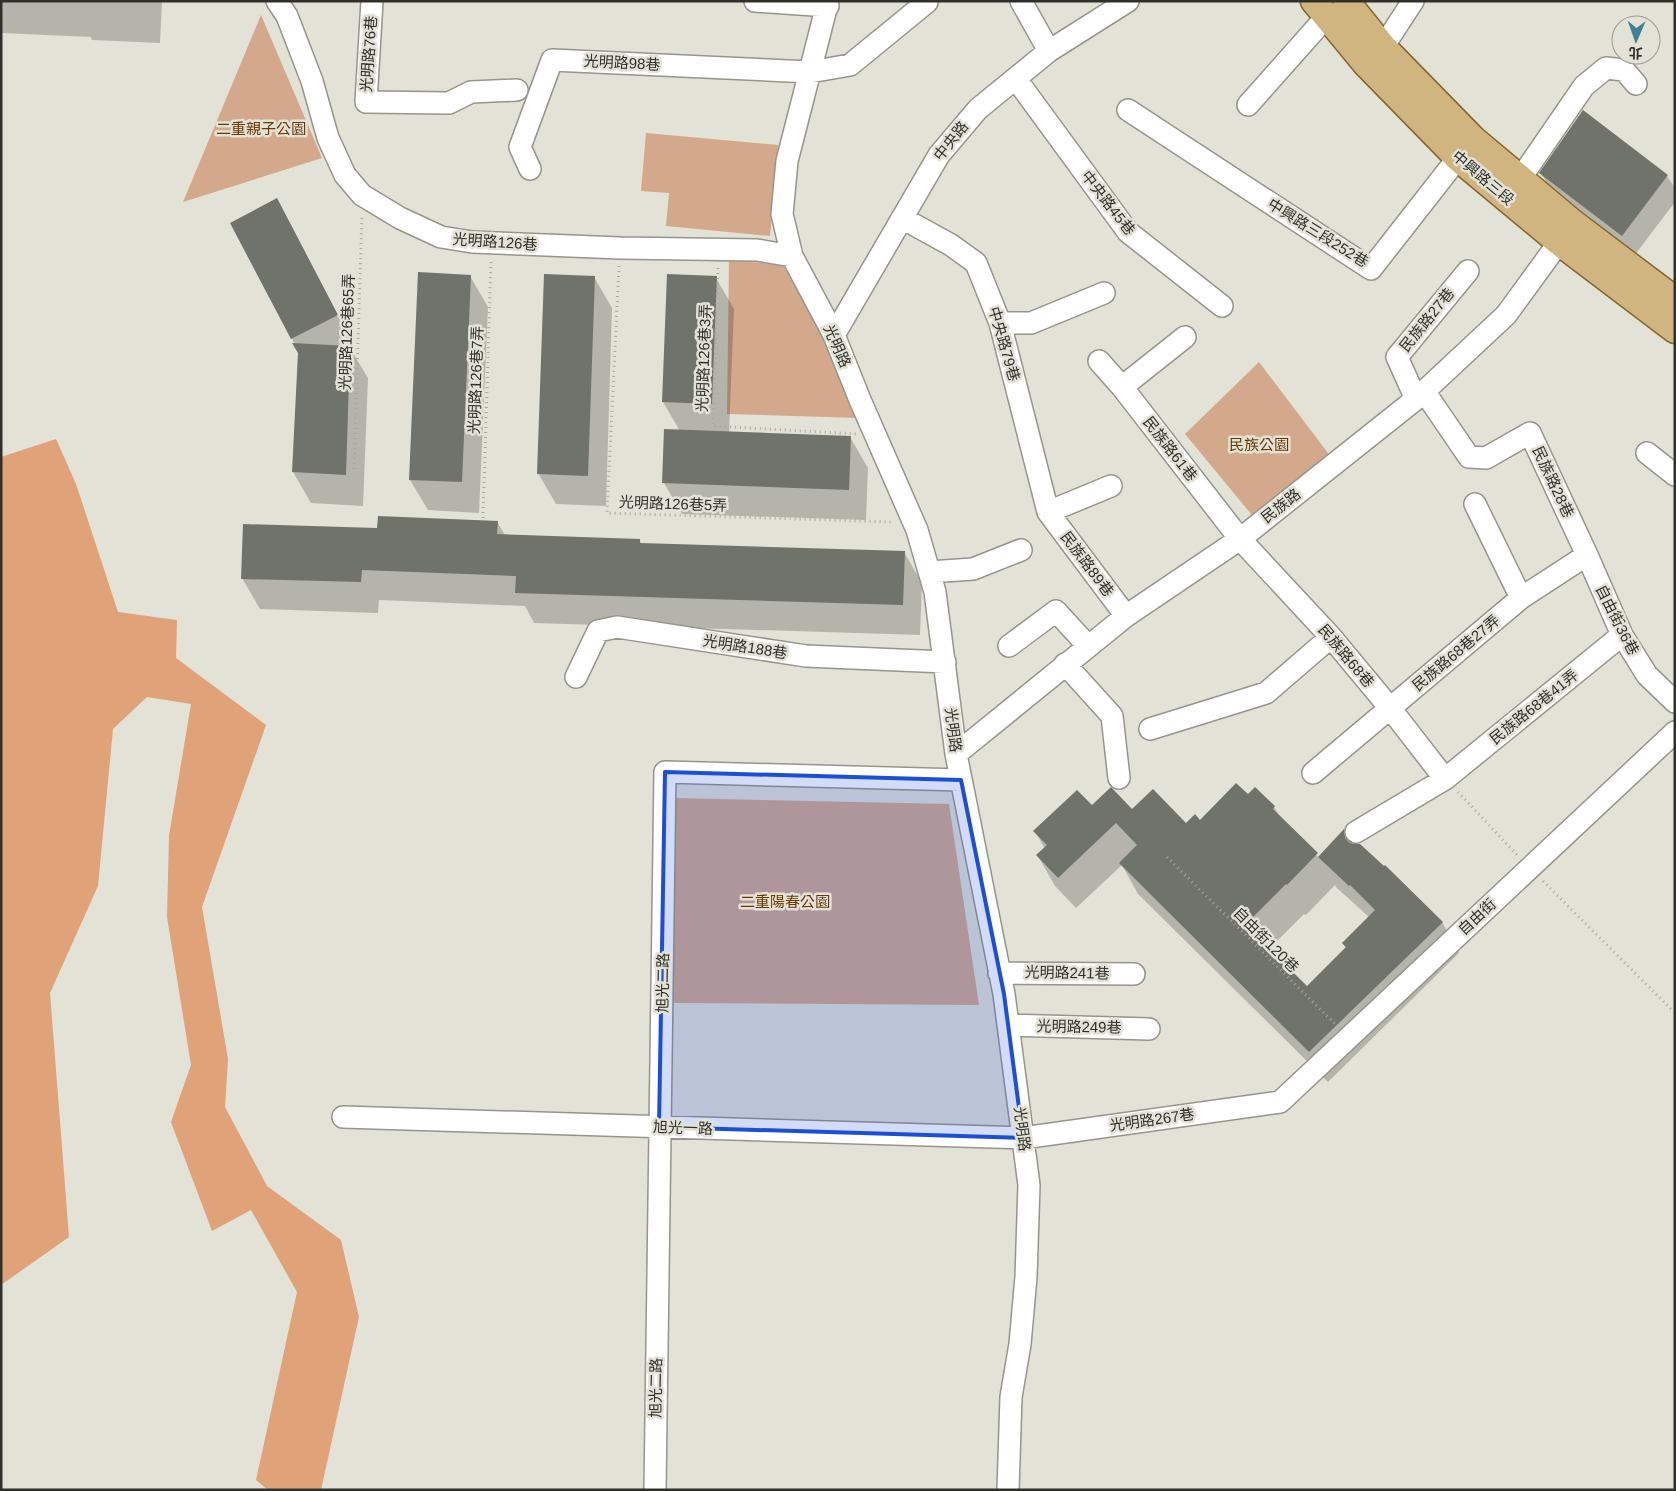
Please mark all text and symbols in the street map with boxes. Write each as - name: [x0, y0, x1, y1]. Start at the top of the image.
- street label: 光明路76巷: [357, 15, 380, 93]
- north arrow: [1611, 15, 1661, 65]
- text: 北: [1628, 45, 1643, 61]
- street label: 光明路98巷: [583, 52, 661, 73]
- street label: 中央路: [930, 118, 971, 164]
- park label: 二重親子公園: [216, 120, 306, 137]
- street label: 中興路三段: [1449, 147, 1518, 208]
- street label: 中央路45巷: [1078, 167, 1139, 238]
- street label: 中興路三段252巷: [1265, 195, 1372, 270]
- street label: 光明路126巷: [452, 230, 538, 253]
- street label: 光明路126巷65弄: [336, 273, 357, 391]
- street label: 民族路27巷: [1396, 285, 1457, 355]
- street label: 光明路126巷3弄: [693, 304, 714, 412]
- street label: 中央路79巷: [986, 305, 1023, 383]
- street label: 光明路: [821, 322, 854, 370]
- street label: 光明路126巷7弄: [465, 326, 486, 434]
- street label: 民族路61巷: [1140, 413, 1201, 484]
- park label: 民族公園: [1229, 436, 1289, 453]
- street label: 民族路28巷: [1530, 443, 1577, 520]
- street label: 民族路: [1258, 485, 1304, 526]
- street label: 光明路126巷5弄: [619, 493, 727, 514]
- street label: 民族路89巷: [1058, 528, 1117, 599]
- street label: 自由街36巷: [1592, 582, 1642, 658]
- street label: 民族路68巷27弄: [1409, 611, 1503, 694]
- street label: 民族路68巷: [1315, 621, 1378, 691]
- street label: 光明路188巷: [702, 631, 788, 662]
- street label: 民族路68巷41弄: [1486, 666, 1581, 747]
- street label: 光明路: [942, 707, 965, 753]
- park label: 二重陽春公園: [740, 893, 830, 910]
- street label: 自由街: [1454, 895, 1499, 938]
- street label: 自由街120巷: [1230, 904, 1302, 976]
- street label: 旭光二路: [653, 953, 672, 1013]
- street label: 光明路241巷: [1024, 963, 1110, 982]
- street label: 光明路249巷: [1036, 1017, 1122, 1036]
- street label: 光明路267巷: [1109, 1105, 1195, 1134]
- street label: 光明路: [1011, 1106, 1034, 1152]
- street label: 旭光一路: [653, 1118, 713, 1137]
- street label: 旭光二路: [646, 1358, 665, 1418]

